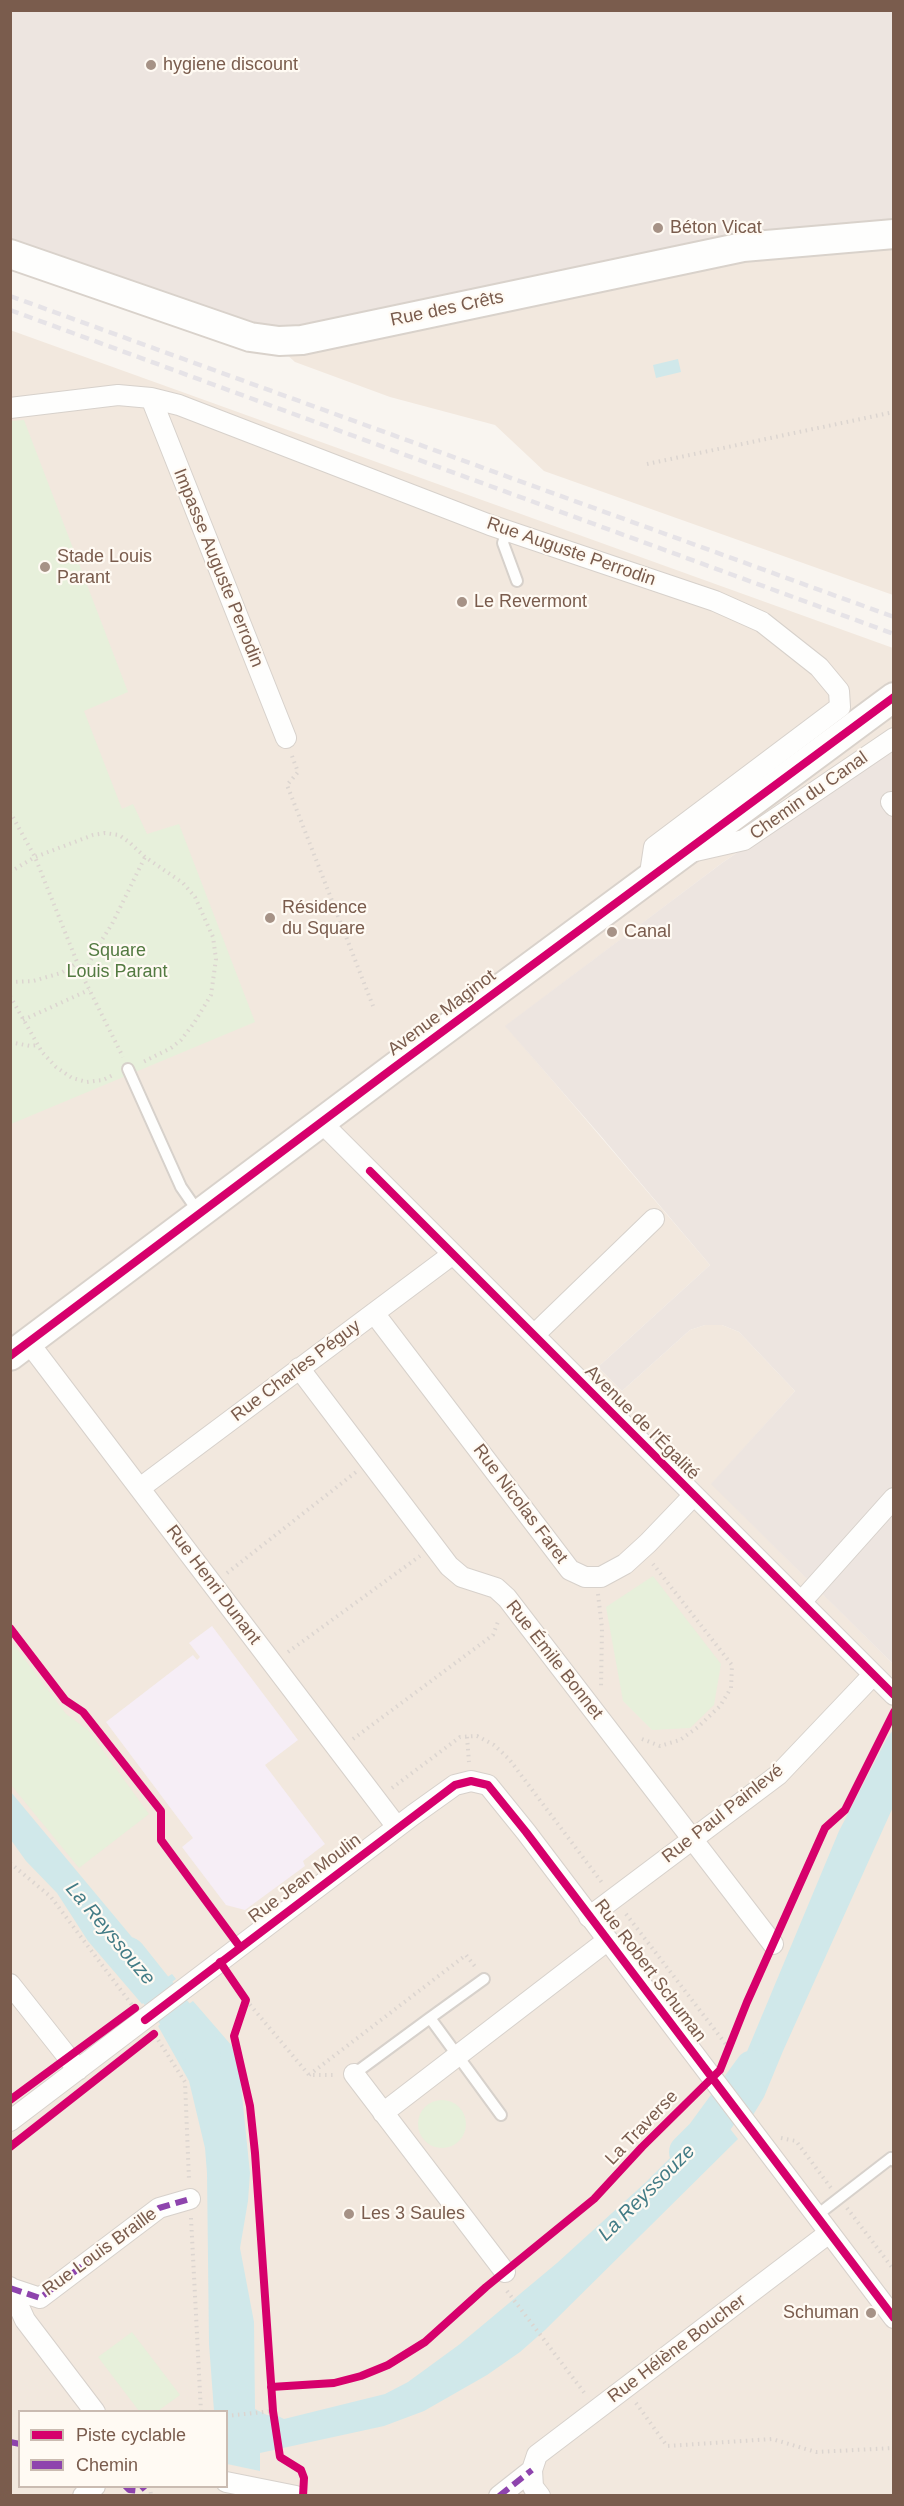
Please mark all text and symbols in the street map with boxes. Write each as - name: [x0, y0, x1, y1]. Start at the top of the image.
- place label: hygiene discount: [163, 54, 298, 76]
- marker: hygiene discount: [144, 58, 158, 72]
- place label: Béton Vicat: [670, 217, 762, 239]
- marker: Béton Vicat: [651, 221, 665, 235]
- street label: Rue des Crêts: [388, 286, 506, 332]
- street label: Impasse Auguste Perrodin: [168, 466, 268, 670]
- street label: Rue Auguste Perrodin: [484, 513, 658, 591]
- place label: Stade Louis Parant: [57, 546, 152, 588]
- marker: Stade Louis Parant: [38, 560, 52, 574]
- place label: Le Revermont: [474, 591, 587, 613]
- marker: Le Revermont: [455, 595, 469, 609]
- street label: Chemin du Canal: [746, 747, 872, 845]
- place label: Résidence du Square: [282, 897, 367, 940]
- marker: Résidence du Square: [263, 911, 277, 925]
- place label: Canal: [624, 921, 671, 943]
- marker: Canal: [605, 925, 619, 939]
- park label: Square Louis Parant: [66, 940, 168, 982]
- street label: Avenue Maginot: [384, 965, 500, 1061]
- street label: Rue Charles Péguy: [227, 1315, 365, 1427]
- street label: Avenue de l'Égalité: [580, 1361, 704, 1485]
- street label: Rue Nicolas Faret: [468, 1440, 572, 1568]
- street label: Rue Henri Dunant: [161, 1521, 265, 1649]
- street label: Rue Émile Bonnet: [501, 1596, 607, 1724]
- street label: Rue Paul Painlevé: [658, 1760, 788, 1868]
- street label: Rue Jean Moulin: [245, 1830, 365, 1928]
- water label: La Reyssouze: [60, 1878, 160, 1990]
- street label: Rue Robert Schuman: [589, 1895, 711, 2047]
- street label: La Traverse: [601, 2086, 683, 2170]
- water label: La Reyssouze: [594, 2140, 700, 2246]
- street label: Rue Louis Braille: [39, 2203, 161, 2301]
- place label: Les 3 Saules: [361, 2203, 465, 2225]
- marker: Les 3 Saules: [342, 2207, 356, 2221]
- street label: Rue Hélène Boucher: [604, 2290, 750, 2408]
- place label: Schuman: [783, 2302, 859, 2324]
- marker: Schuman: [864, 2306, 878, 2320]
- legend: [18, 2410, 228, 2488]
- text: Piste cyclable: [76, 2425, 186, 2445]
- text: Chemin: [76, 2455, 138, 2475]

